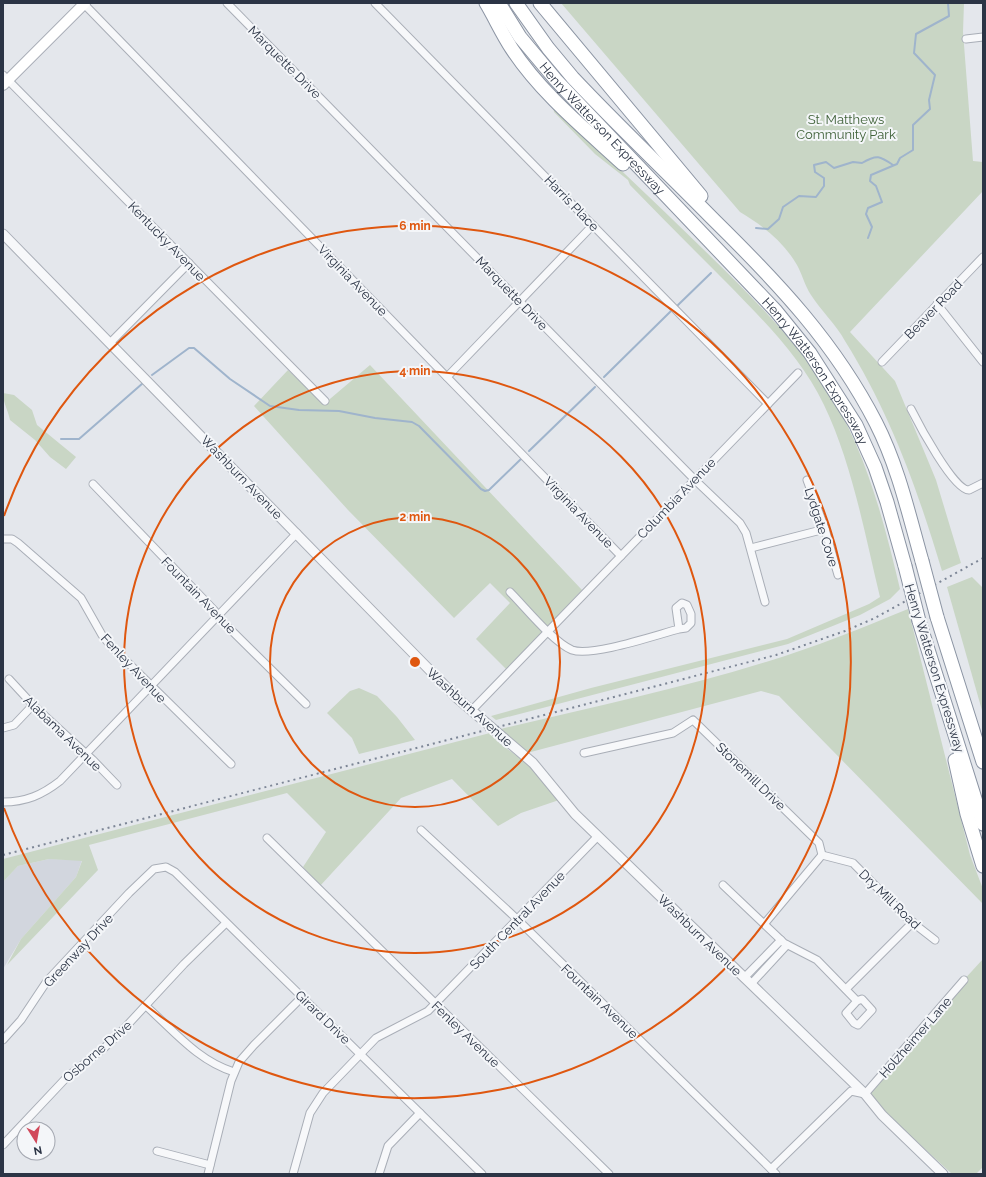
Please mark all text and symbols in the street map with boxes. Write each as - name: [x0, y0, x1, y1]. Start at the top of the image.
- street label: Marquette Drive: [245, 23, 324, 102]
- street label: Henry Watterson Expressway: [536, 59, 668, 198]
- park label: St. Matthews Community Park: [796, 112, 896, 142]
- street label: Harris Place: [541, 172, 602, 235]
- street label: Kentucky Avenue: [125, 199, 209, 284]
- text: 6 min: [399, 219, 431, 233]
- street label: Virginia Avenue: [315, 242, 391, 319]
- street label: Marquette Drive: [473, 253, 551, 334]
- street label: Beaver Road: [901, 277, 965, 342]
- street label: Henry Watterson Expressway: [759, 295, 871, 447]
- text: 4 min: [399, 364, 431, 378]
- street label: Washburn Avenue: [198, 432, 286, 522]
- street label: Columbia Avenue: [634, 455, 719, 542]
- street label: Virginia Avenue: [541, 474, 617, 551]
- street label: Lydgate Cove: [802, 486, 842, 569]
- text: 2 min: [399, 510, 431, 524]
- street label: Fountain Avenue: [158, 554, 239, 637]
- street label: Henry Watterson Expressway: [902, 582, 967, 754]
- street label: Fenley Avenue: [98, 631, 170, 706]
- centre of rings: [408, 655, 422, 669]
- street label: Washburn Avenue: [424, 665, 516, 750]
- street label: Alabama Avenue: [21, 693, 105, 774]
- street label: Stonemill Drive: [713, 739, 789, 814]
- street label: Dry Mill Road: [856, 866, 923, 932]
- street label: South Central Avenue: [467, 868, 568, 972]
- street label: Washburn Avenue: [655, 892, 745, 979]
- street label: Greenway Drive: [41, 910, 116, 990]
- street label: Fountain Avenue: [558, 961, 641, 1042]
- street label: Girard Drive: [292, 987, 354, 1048]
- street label: Holzheimer Lane: [876, 994, 955, 1081]
- street label: Fenley Avenue: [429, 998, 503, 1071]
- street label: Osborne Drive: [60, 1017, 135, 1085]
- north arrow: [16, 1121, 56, 1161]
- text: N: [32, 1143, 43, 1158]

